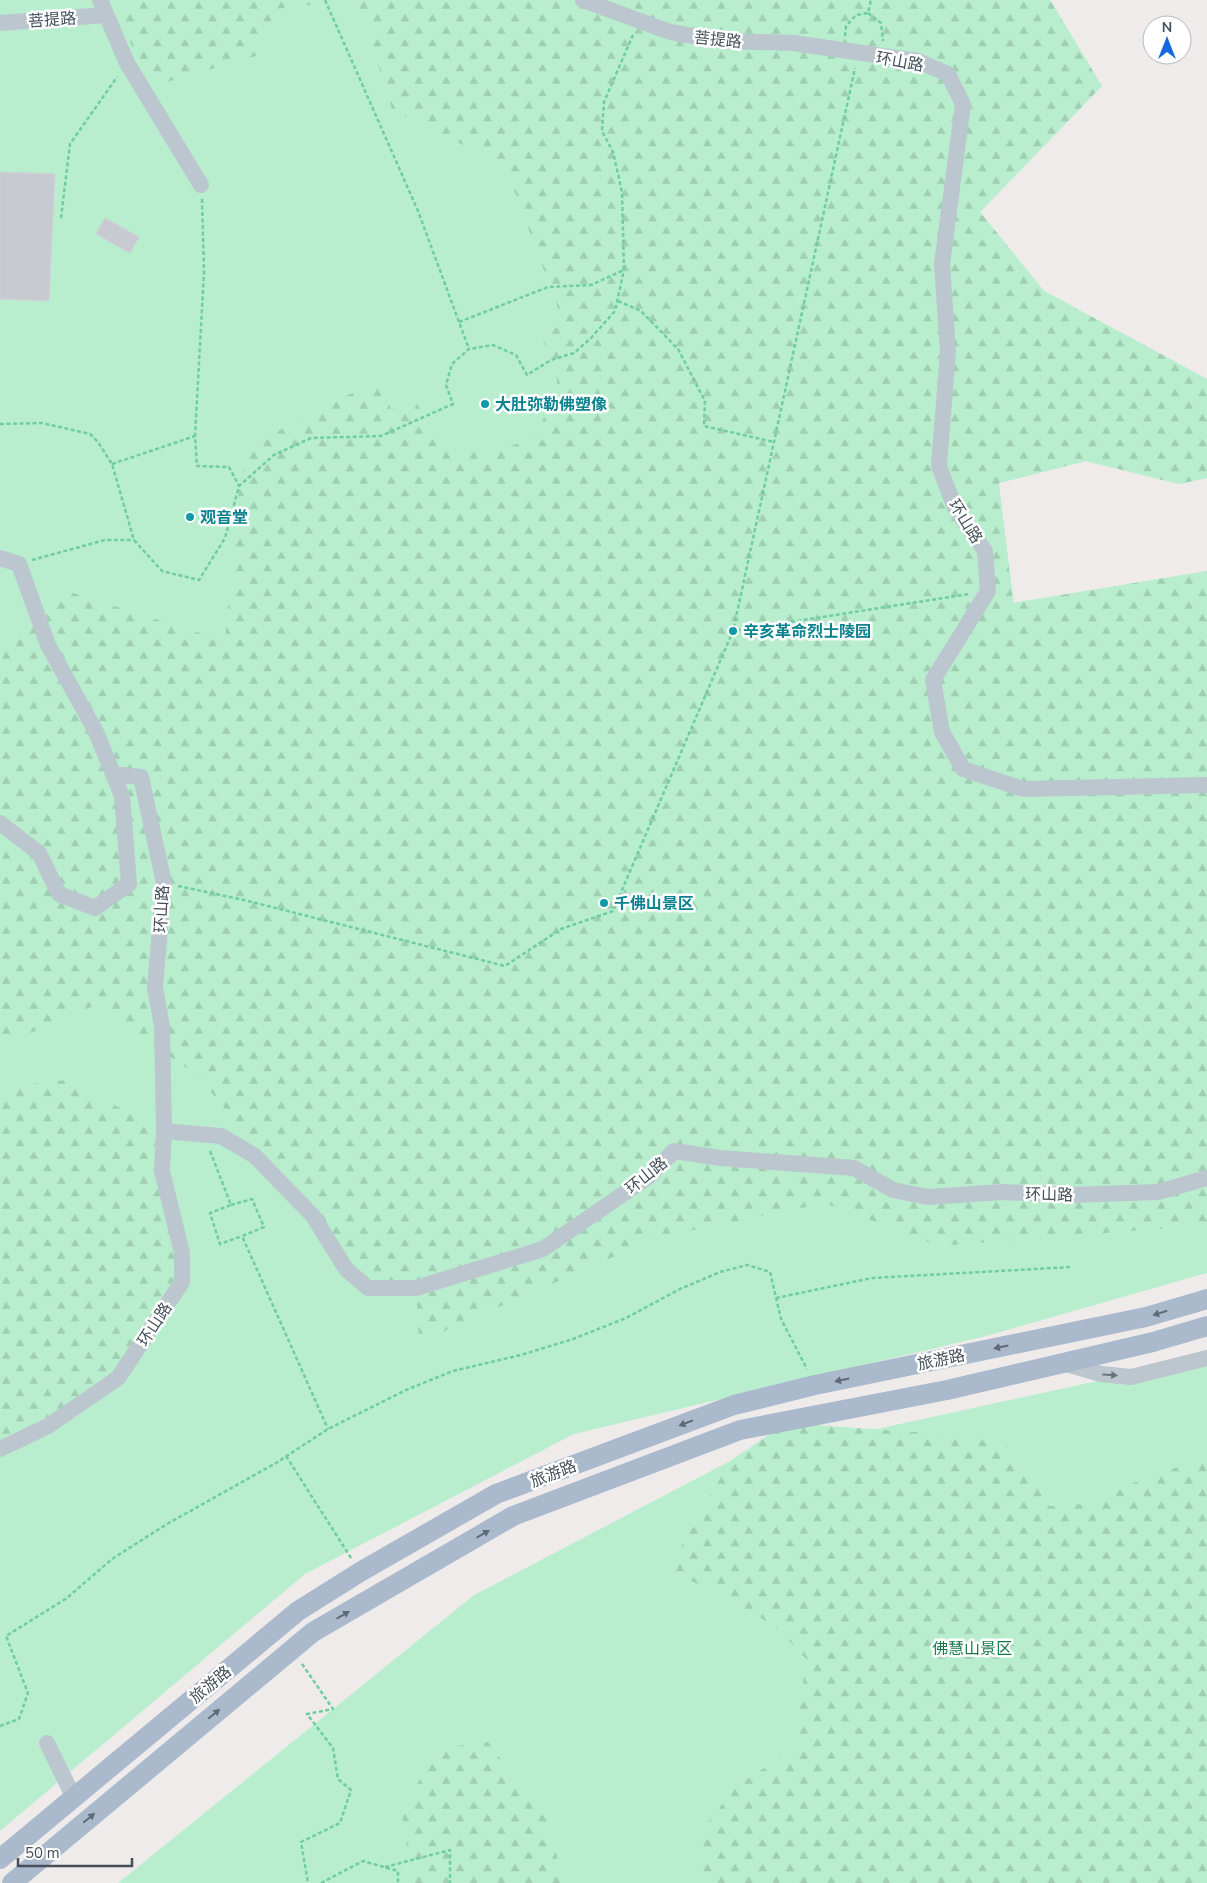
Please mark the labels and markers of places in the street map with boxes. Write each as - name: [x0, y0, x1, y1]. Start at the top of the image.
- place label: 大肚弥勒佛塑像: [495, 394, 607, 416]
- marker: 大肚弥勒佛塑像: [479, 398, 491, 410]
- place label: 观音堂: [200, 507, 248, 529]
- marker: 观音堂: [184, 511, 196, 523]
- place label: 辛亥革命烈士陵园: [743, 621, 871, 643]
- marker: 辛亥革命烈士陵园: [727, 625, 739, 637]
- place label: 千佛山景区: [614, 893, 694, 915]
- marker: 千佛山景区: [598, 897, 610, 909]

